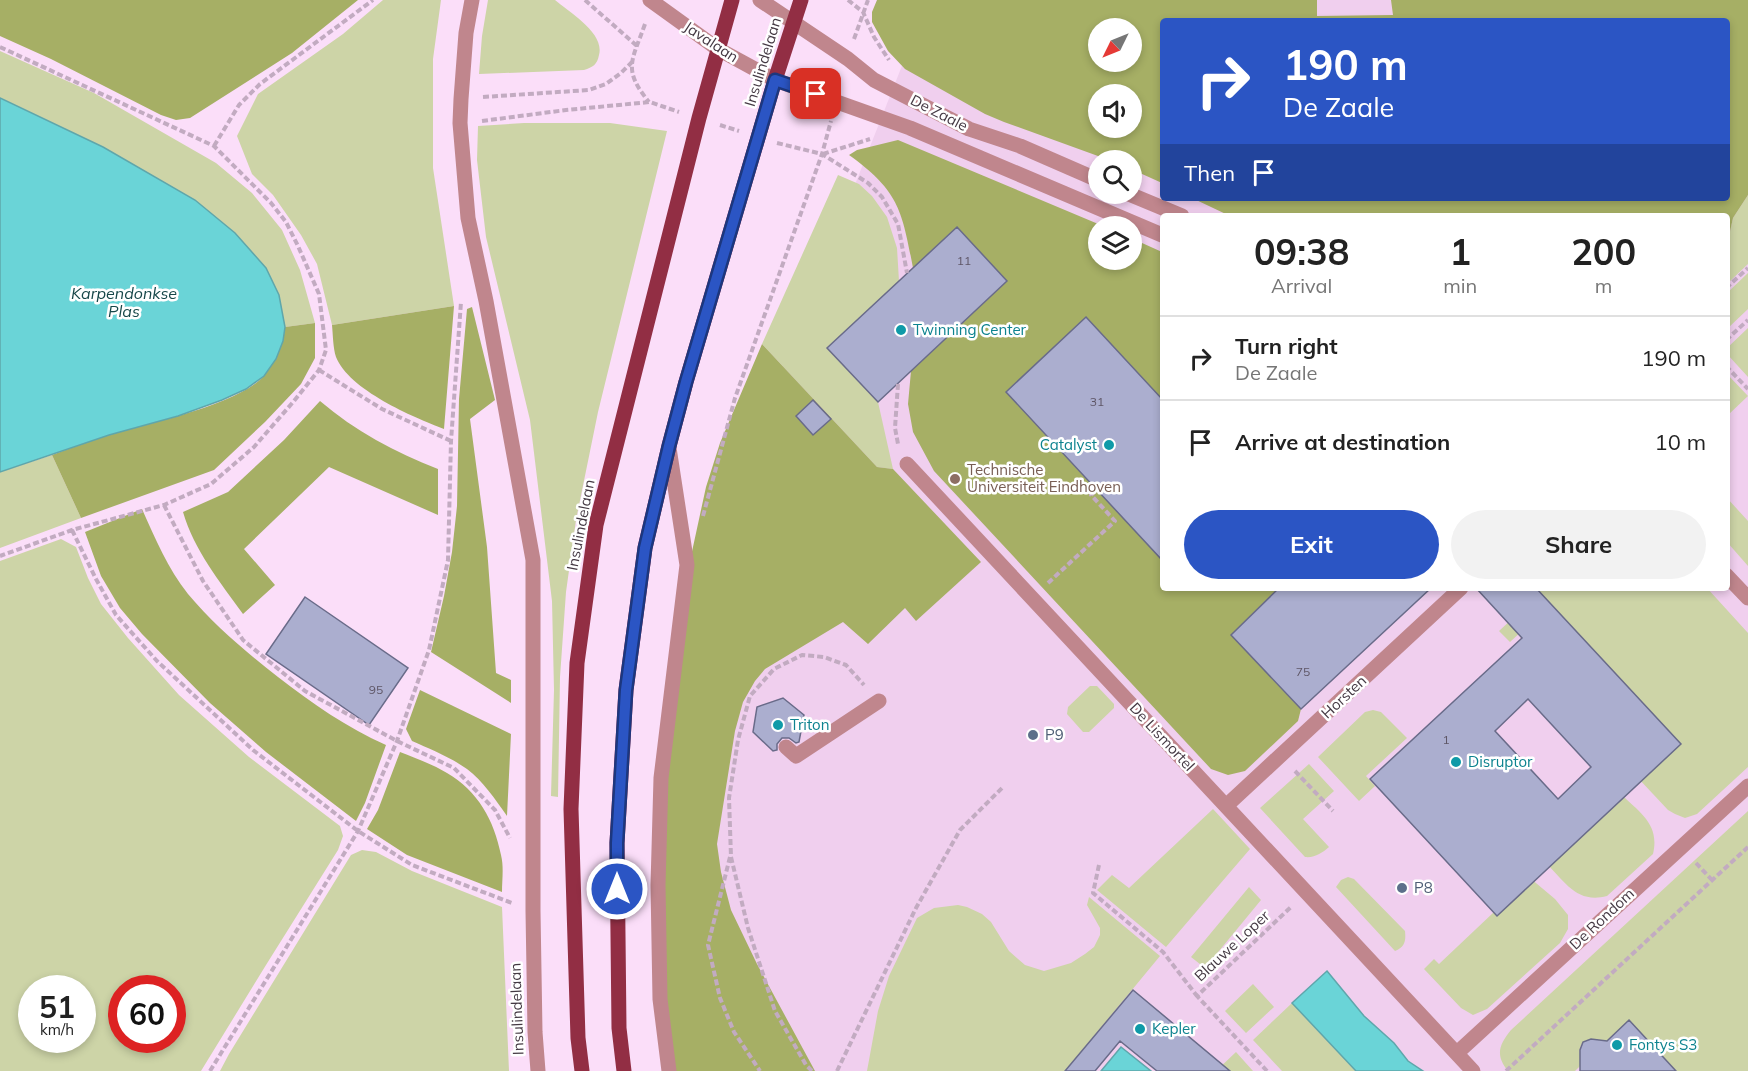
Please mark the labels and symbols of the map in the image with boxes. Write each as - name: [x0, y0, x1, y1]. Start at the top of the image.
- street label: Insulindelaan: [740, 15, 785, 109]
- street label: Javalaan: [680, 17, 742, 66]
- north arrow: [1088, 18, 1142, 72]
- pin: [790, 68, 841, 119]
- street label: De Zaale: [907, 90, 971, 135]
- house number: 11: [957, 253, 971, 268]
- water label: Karpendonkse Plas: [71, 283, 177, 321]
- place label: Twinning Center: [913, 320, 1027, 339]
- marker: Twinning Center: [894, 323, 908, 337]
- house number: 31: [1090, 394, 1104, 409]
- place label: Catalyst: [1040, 435, 1097, 454]
- marker: Catalyst: [1102, 438, 1116, 452]
- place label: Technische Universiteit Eindhoven: [967, 460, 1121, 496]
- marker: Technische Universiteit Eindhoven: [948, 472, 962, 486]
- street label: Insulindelaan: [562, 478, 599, 572]
- house number: 75: [1296, 664, 1310, 679]
- street label: Horsten: [1317, 671, 1370, 722]
- house number: 95: [369, 682, 383, 697]
- street label: De Lismortel: [1126, 698, 1199, 775]
- place label: Triton: [790, 715, 829, 734]
- marker: Triton: [771, 718, 785, 732]
- place label: P9: [1045, 725, 1064, 744]
- marker: P9: [1026, 728, 1040, 742]
- house number: 1: [1442, 732, 1450, 747]
- place label: Disruptor: [1468, 752, 1533, 771]
- marker: Disruptor: [1449, 755, 1463, 769]
- position arrow: [585, 857, 649, 921]
- place label: P8: [1414, 878, 1433, 897]
- marker: P8: [1395, 881, 1409, 895]
- street label: De Rondom: [1565, 884, 1638, 953]
- street label: Blauwe Loper: [1190, 906, 1274, 985]
- street label: Insulindelaan: [505, 963, 528, 1055]
- speed limit sign: 60: [108, 975, 186, 1053]
- place label: Kepler: [1152, 1019, 1196, 1038]
- marker: Kepler: [1133, 1022, 1147, 1036]
- place label: Fontys S3: [1629, 1035, 1697, 1054]
- marker: Fontys S3: [1610, 1038, 1624, 1052]

